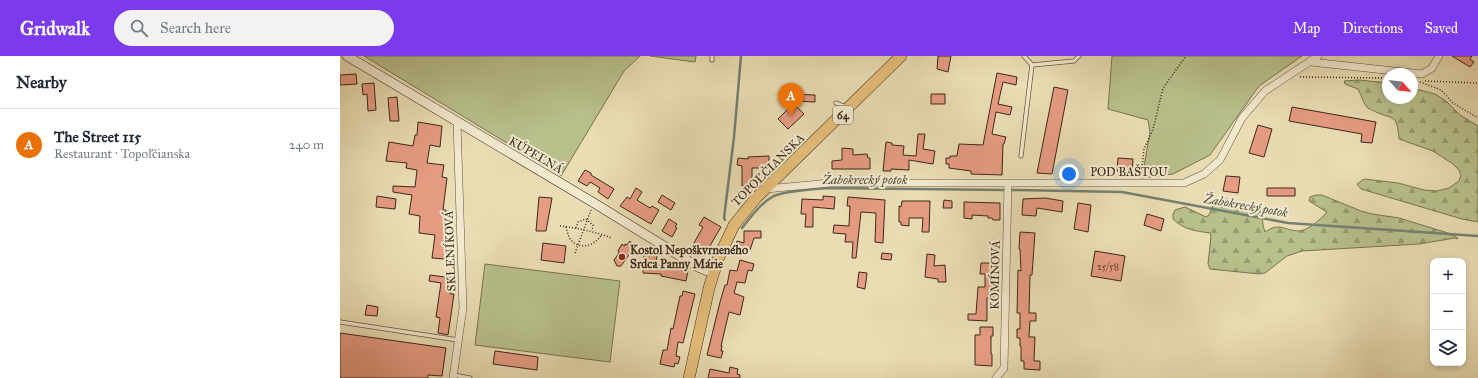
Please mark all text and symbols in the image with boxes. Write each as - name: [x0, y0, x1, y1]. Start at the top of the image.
- search box: [114, 10, 394, 46]
- text: Gridwalk: [20, 17, 90, 40]
- icon: search: [128, 17, 150, 39]
- text: Search here: [160, 19, 231, 37]
- text: Map: [1293, 20, 1320, 37]
- text: Directions: [1342, 20, 1403, 37]
- text: Saved: [1425, 20, 1458, 37]
- north arrow: [1382, 68, 1418, 104]
- text: Nearby: [16, 72, 67, 93]
- pin: A: [778, 83, 804, 116]
- road number: 64: [833, 106, 853, 124]
- text: The Street 115: [54, 128, 141, 146]
- street label: TOPOĽČIANSKA: [727, 129, 807, 209]
- street label: KÚPEĽNÁ: [506, 132, 567, 176]
- text: A: [25, 137, 33, 153]
- text: 240 m: [289, 137, 324, 153]
- text: Restaurant · Topoľčianska: [54, 146, 190, 162]
- street label: POD BAŠTOU: [1090, 163, 1168, 179]
- your location: [1059, 164, 1079, 184]
- water label: Žabokrecký potok: [821, 171, 908, 188]
- water label: Žabokrecký potok: [1202, 190, 1289, 221]
- street label: SKLENÍKOVÁ: [440, 210, 458, 292]
- street label: KOMÍNOVÁ: [985, 240, 1003, 310]
- place label: Kostol Nepoškvrneného Srdca Panny Márie: [630, 243, 748, 272]
- marker: Kostol Nepoškvrneného Srdca Panny Márie: [617, 252, 627, 262]
- map controls: [1430, 258, 1466, 366]
- button: +: [1430, 258, 1466, 294]
- house number: 25/58: [1097, 261, 1119, 273]
- button: −: [1430, 294, 1466, 330]
- button: layers: [1430, 330, 1466, 366]

